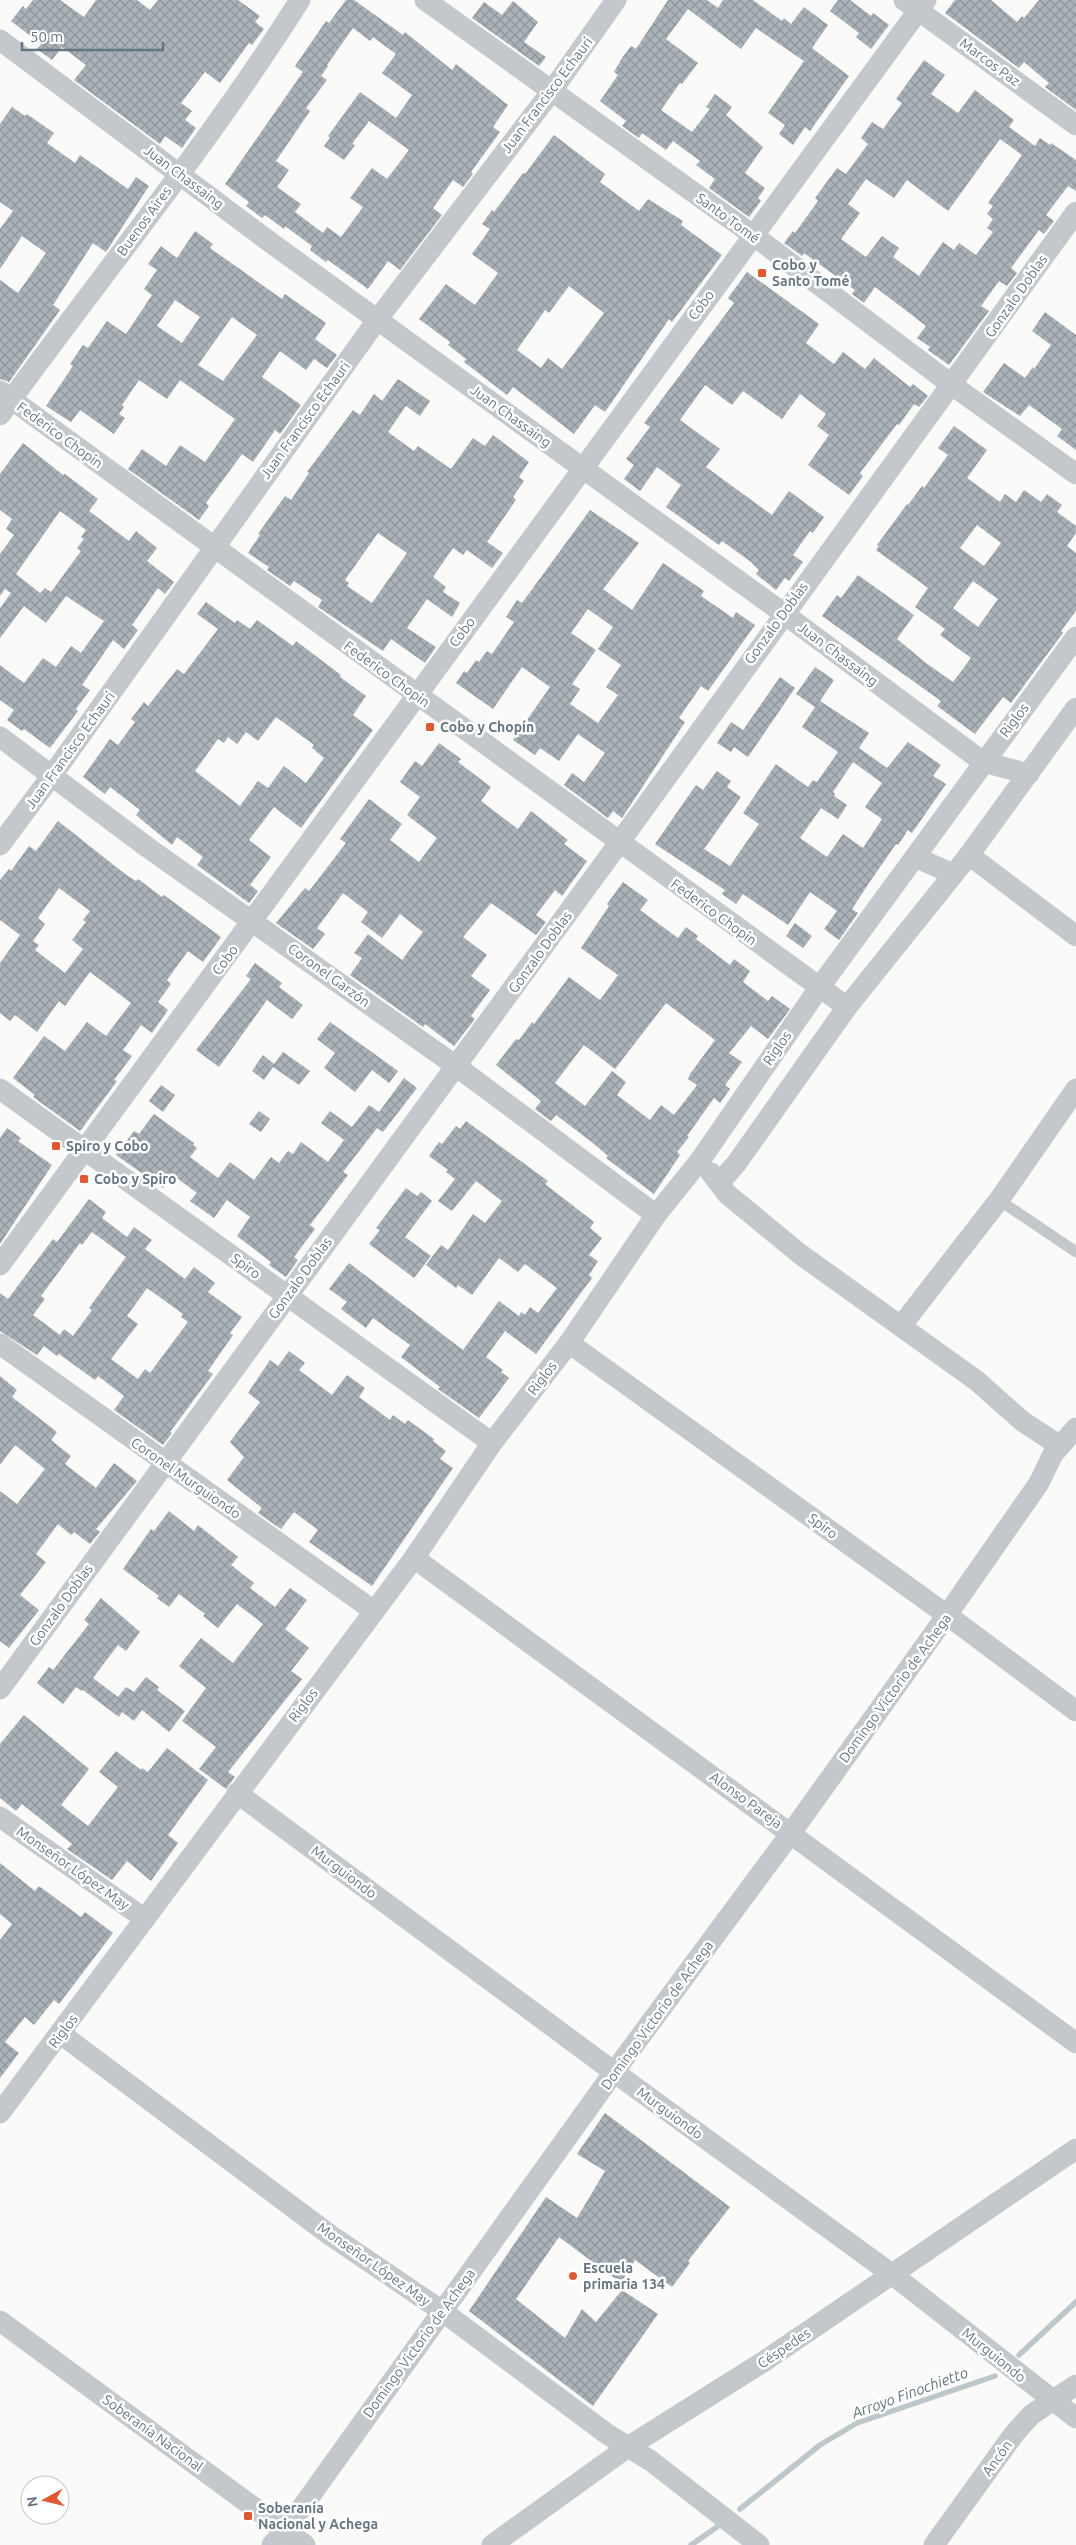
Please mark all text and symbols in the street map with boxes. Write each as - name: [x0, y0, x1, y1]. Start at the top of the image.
- scale bar: [22, 20, 164, 52]
- text: 50 m: [30, 28, 63, 45]
- street label: Juan Francisco Echauri: [498, 34, 596, 156]
- street label: Marcos Paz: [957, 35, 1023, 89]
- street label: Juan Chassaing: [141, 142, 227, 212]
- street label: Buenos Aires: [114, 183, 174, 259]
- street label: Santo Tomé: [693, 190, 763, 246]
- street label: Gonzalo Doblas: [982, 252, 1050, 340]
- place label: Cobo y Santo Tomé: [772, 257, 849, 289]
- marker: Cobo y Santo Tomé: [756, 267, 768, 279]
- street label: Cobo: [685, 287, 717, 323]
- street label: Juan Francisco Echauri: [257, 358, 353, 482]
- street label: Juan Chassaing: [468, 381, 554, 451]
- street label: Federico Chopin: [14, 399, 106, 471]
- street label: Gonzalo Doblas: [741, 579, 811, 667]
- street label: Cobo: [446, 614, 478, 650]
- street label: Juan Chassaing: [795, 619, 881, 689]
- street label: Federico Chopin: [341, 638, 433, 710]
- street label: Juan Francisco Echauri: [22, 688, 118, 812]
- street label: Riglos: [996, 700, 1032, 740]
- place label: Cobo y Chopín: [440, 719, 534, 735]
- marker: Cobo y Chopín: [424, 721, 436, 733]
- street label: Federico Chopin: [668, 876, 760, 948]
- street label: Gonzalo Doblas: [505, 908, 575, 996]
- street label: Coronel Garzón: [285, 940, 373, 1010]
- street label: Cobo: [209, 942, 241, 978]
- street label: Riglos: [760, 1028, 794, 1068]
- place label: Spiro y Cobo: [66, 1138, 148, 1154]
- marker: Spiro y Cobo: [50, 1140, 62, 1152]
- place label: Cobo y Spiro: [94, 1171, 176, 1187]
- marker: Cobo y Spiro: [78, 1173, 90, 1185]
- street label: Gonzalo Doblas: [265, 1234, 335, 1322]
- street label: Spiro: [228, 1250, 264, 1282]
- street label: Riglos: [524, 1358, 560, 1398]
- street label: Coronel Murguiondo: [128, 1434, 244, 1522]
- street label: Spiro: [805, 1510, 841, 1542]
- street label: Gonzalo Doblas: [26, 1561, 96, 1649]
- street label: Domingo Victorio de Achega: [836, 1611, 954, 1765]
- street label: Riglos: [285, 1685, 321, 1725]
- street label: Alonso Pareja: [707, 1768, 785, 1832]
- street label: Monseñor López May: [14, 1823, 133, 1913]
- street label: Murguiondo: [308, 1842, 380, 1902]
- street label: Domingo Victorio de Achega: [598, 1938, 716, 2092]
- street label: Riglos: [45, 2011, 81, 2051]
- street label: Murguiondo: [634, 2084, 706, 2142]
- street label: Monseñor López May: [315, 2219, 434, 2309]
- place label: Escuela primaria 134: [583, 2260, 665, 2292]
- street label: Domingo Victorio de Achega: [360, 2266, 478, 2420]
- marker: Escuela primaria 134: [567, 2270, 579, 2282]
- street label: Murguiondo: [959, 2324, 1029, 2386]
- street label: Céspedes: [755, 2325, 813, 2371]
- water label: Arroyo Finochietto: [849, 2364, 970, 2422]
- street label: Soberanía Nacional: [100, 2391, 206, 2475]
- street label: Ancón: [979, 2437, 1015, 2479]
- north arrow: [20, 2475, 70, 2525]
- text: N: [23, 2496, 41, 2508]
- place label: Soberanía Nacional y Achega: [258, 2500, 378, 2532]
- marker: Soberanía Nacional y Achega: [242, 2510, 254, 2522]

